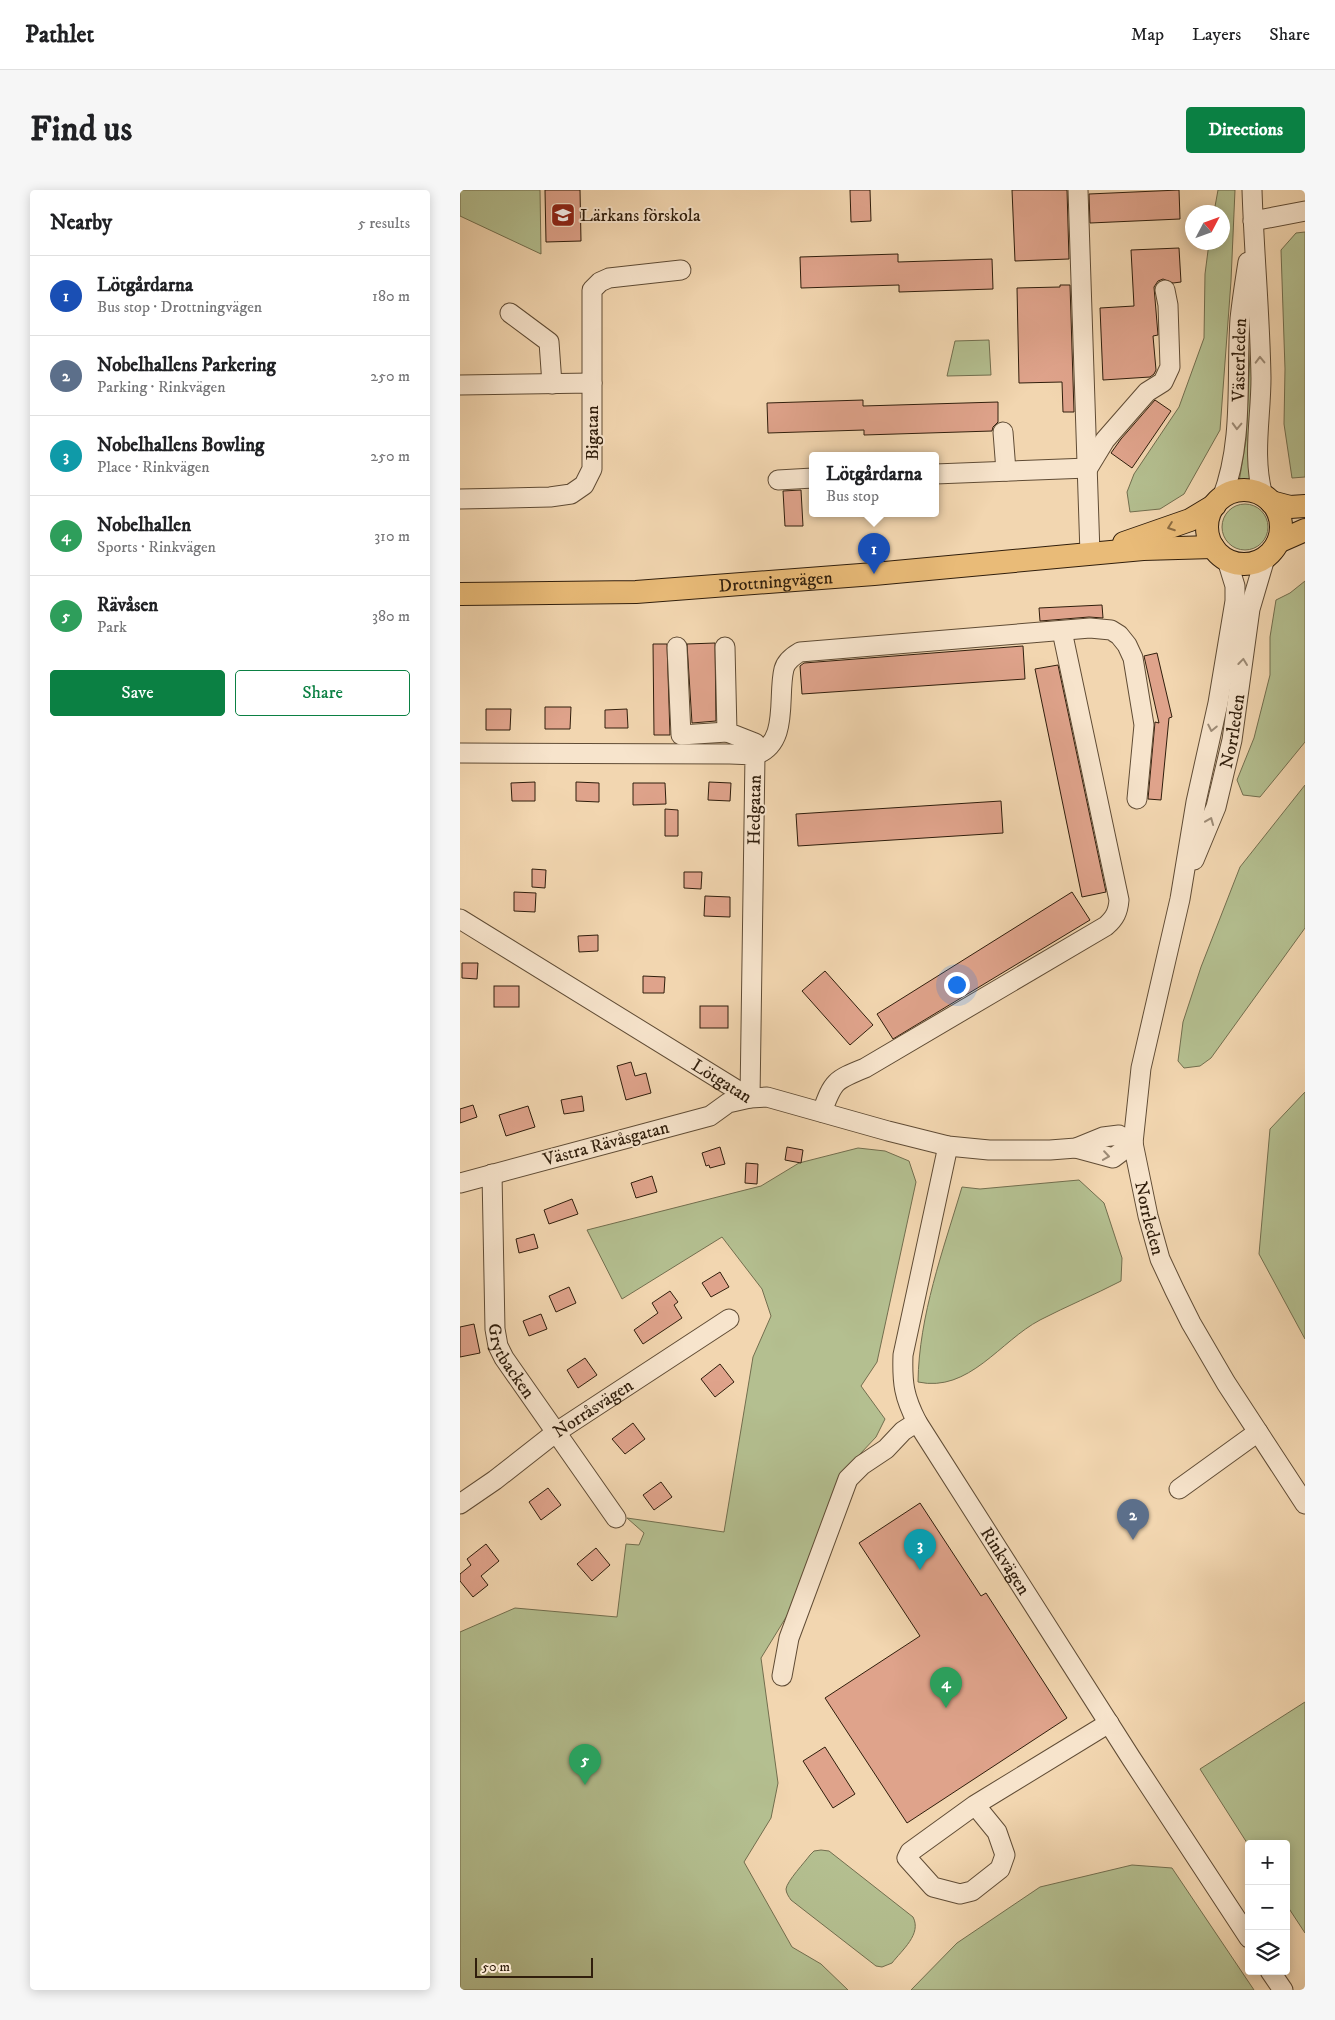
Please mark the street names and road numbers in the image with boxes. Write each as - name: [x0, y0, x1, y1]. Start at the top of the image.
- street label: Västerleden: [1228, 317, 1252, 403]
- street label: Bigatan: [582, 405, 604, 461]
- street label: Drottningvägen: [718, 567, 834, 598]
- street label: Norrleden: [1216, 692, 1250, 771]
- street label: Hedgatan: [743, 774, 767, 845]
- street label: Lötgatan: [687, 1055, 756, 1109]
- street label: Västra Rävåsgatan: [540, 1116, 672, 1172]
- street label: Norrleden: [1129, 1179, 1168, 1258]
- street label: Grytbacken: [482, 1322, 539, 1404]
- street label: Norråsvägen: [549, 1374, 638, 1443]
- street label: Rinkvägen: [975, 1523, 1035, 1600]

